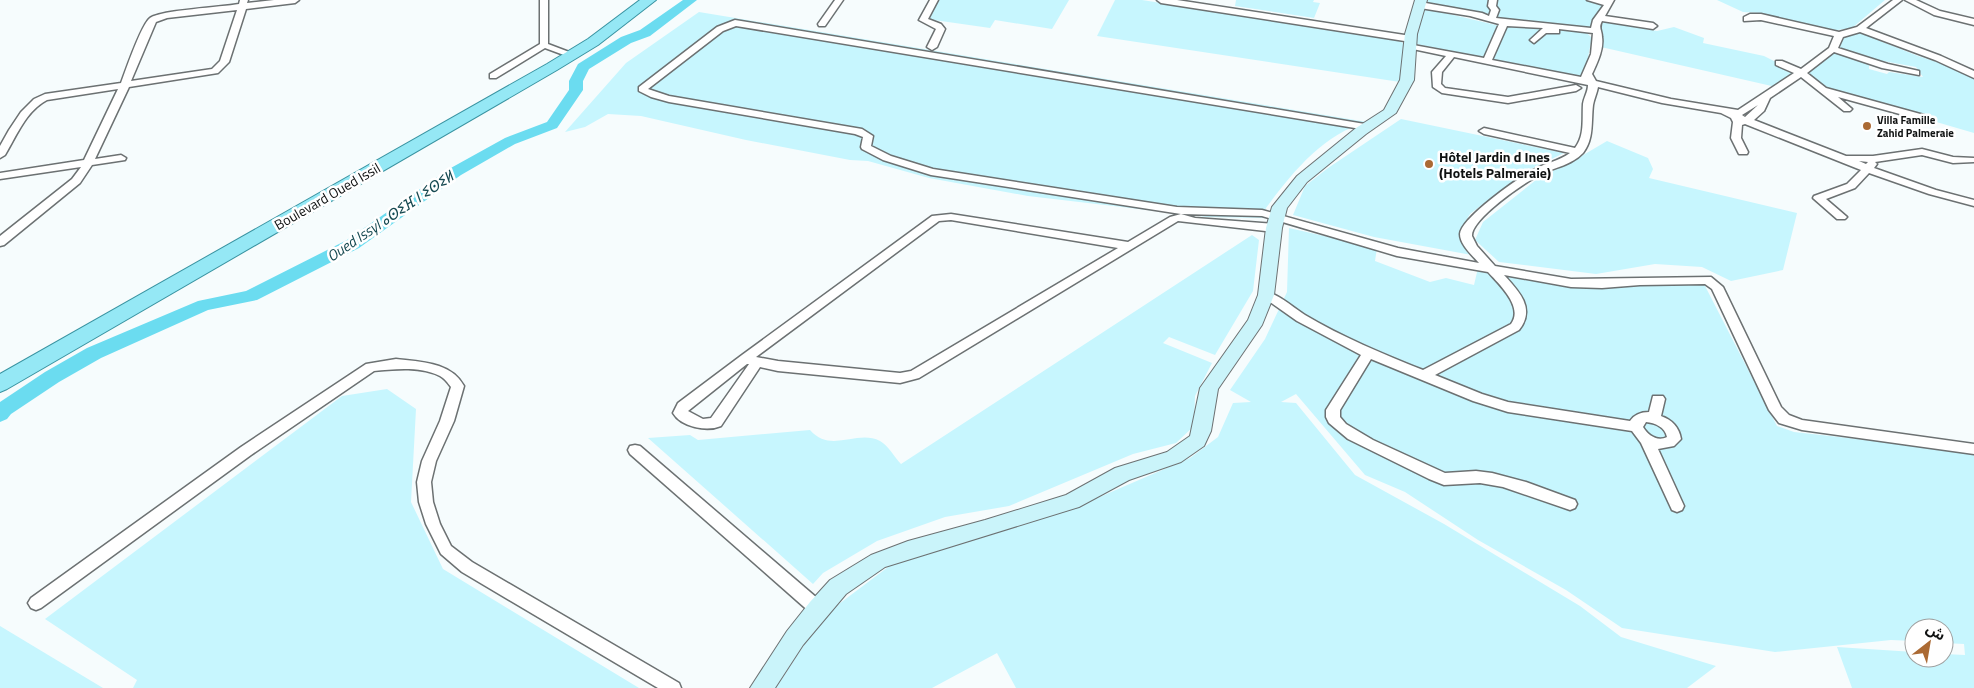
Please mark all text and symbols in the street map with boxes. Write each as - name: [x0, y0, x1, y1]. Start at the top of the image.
- place label: Villa Famille Zahid Palmeraie: [1877, 112, 1954, 141]
- marker: Villa Famille Zahid Palmeraie: [1861, 120, 1873, 132]
- place label: Hôtel Jardin d Ines (Hotels Palmeraie): [1439, 146, 1551, 183]
- street label: Boulevard Oued Issil: [270, 157, 384, 235]
- marker: Hôtel Jardin d Ines (Hotels Palmeraie): [1423, 158, 1435, 170]
- water label: Oued Issyl ⴰⵙⵉⴼ ⵏ ⵉⵙⵉⵍ: [322, 164, 459, 267]
- text: ش: [1922, 617, 1950, 645]
- north arrow: [1904, 618, 1954, 668]

